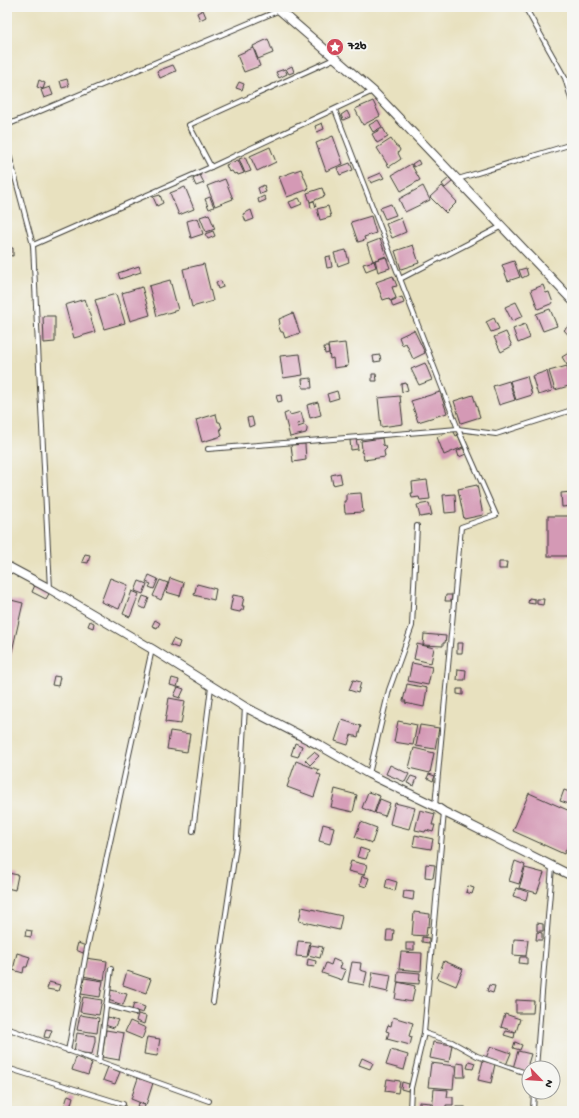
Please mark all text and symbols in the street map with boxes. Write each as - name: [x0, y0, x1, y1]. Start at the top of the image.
- place icon: 72b: [325, 37, 345, 57]
- place label: 72b: [347, 40, 367, 54]
- north arrow: [521, 1060, 561, 1100]
- text: N: [541, 1078, 555, 1089]

